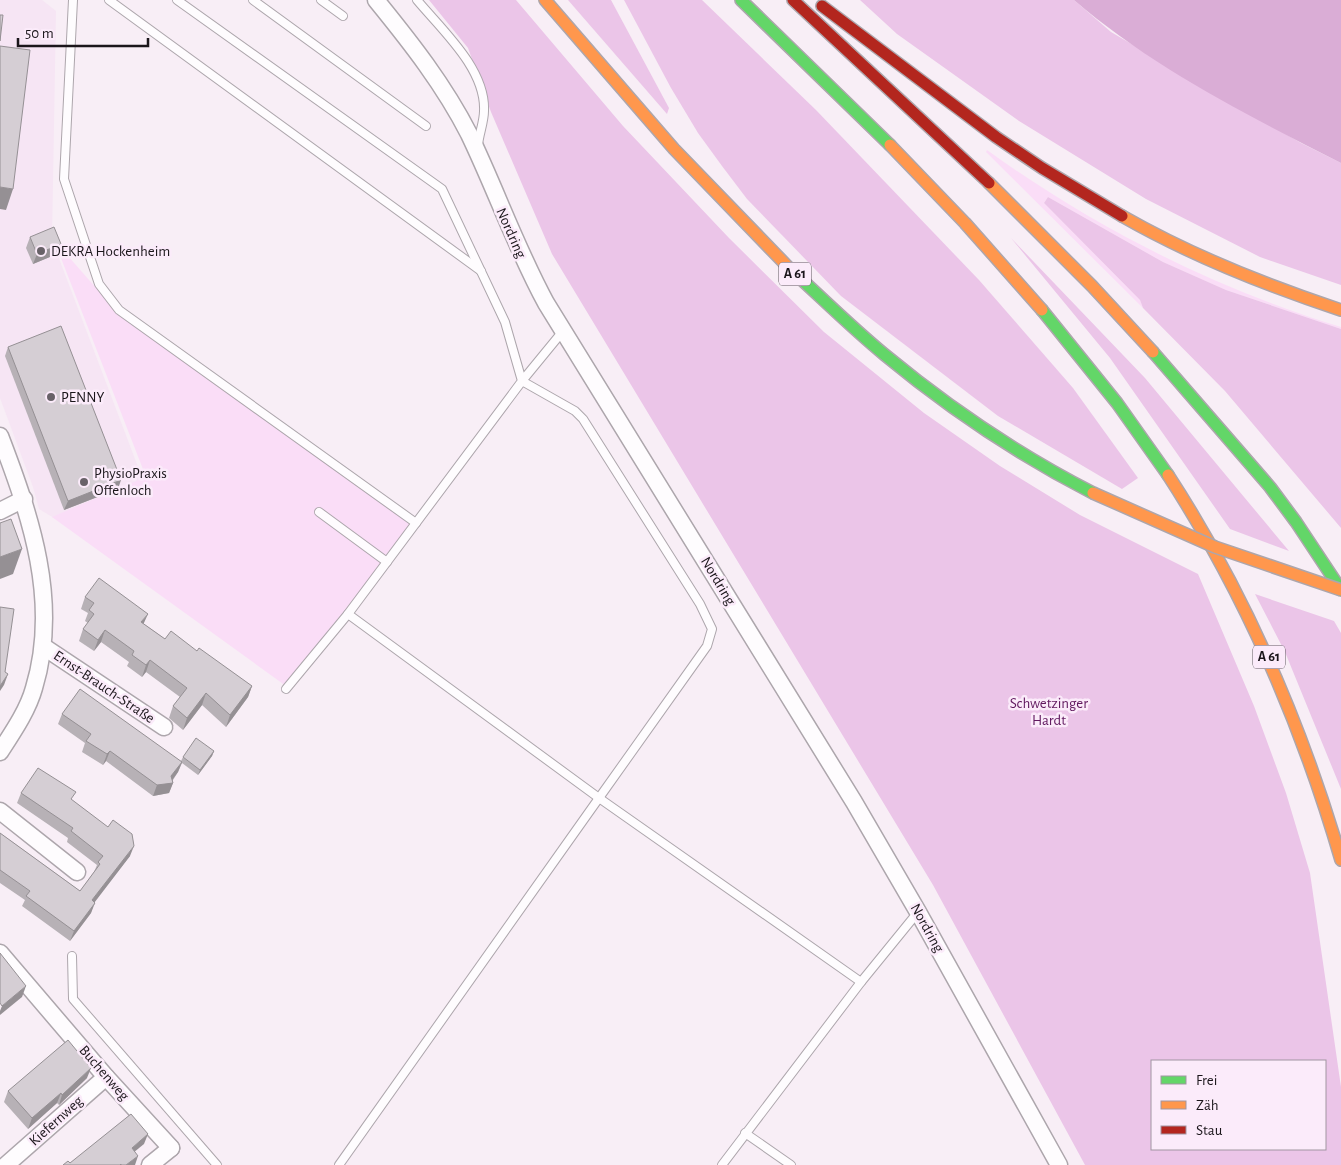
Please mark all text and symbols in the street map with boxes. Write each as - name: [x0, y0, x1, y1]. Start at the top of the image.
- scale bar: [18, 15, 148, 47]
- text: 50 m: [25, 26, 54, 41]
- street label: Nordring: [493, 206, 529, 261]
- place label: DEKRA Hockenheim: [51, 244, 170, 259]
- marker: DEKRA Hockenheim: [35, 245, 47, 257]
- road number: A 61: [779, 262, 811, 286]
- place label: PENNY: [61, 390, 105, 405]
- marker: PENNY: [45, 391, 57, 403]
- place label: PhysioPraxis Offenloch: [94, 466, 167, 498]
- marker: PhysioPraxis Offenloch: [78, 476, 90, 488]
- street label: Nordring: [698, 554, 739, 608]
- road number: A 61: [1253, 646, 1285, 669]
- street label: Ernst-Brauch-Straße: [51, 648, 157, 726]
- park label: Schwetzinger Hardt: [1010, 696, 1088, 728]
- street label: Nordring: [908, 901, 947, 956]
- street label: Buchenweg: [76, 1043, 132, 1104]
- legend: [1151, 1060, 1326, 1150]
- text: Frei: [1196, 1073, 1217, 1088]
- street label: Kiefernweg: [26, 1093, 86, 1149]
- text: Zäh: [1196, 1098, 1219, 1113]
- text: Stau: [1196, 1123, 1223, 1138]

